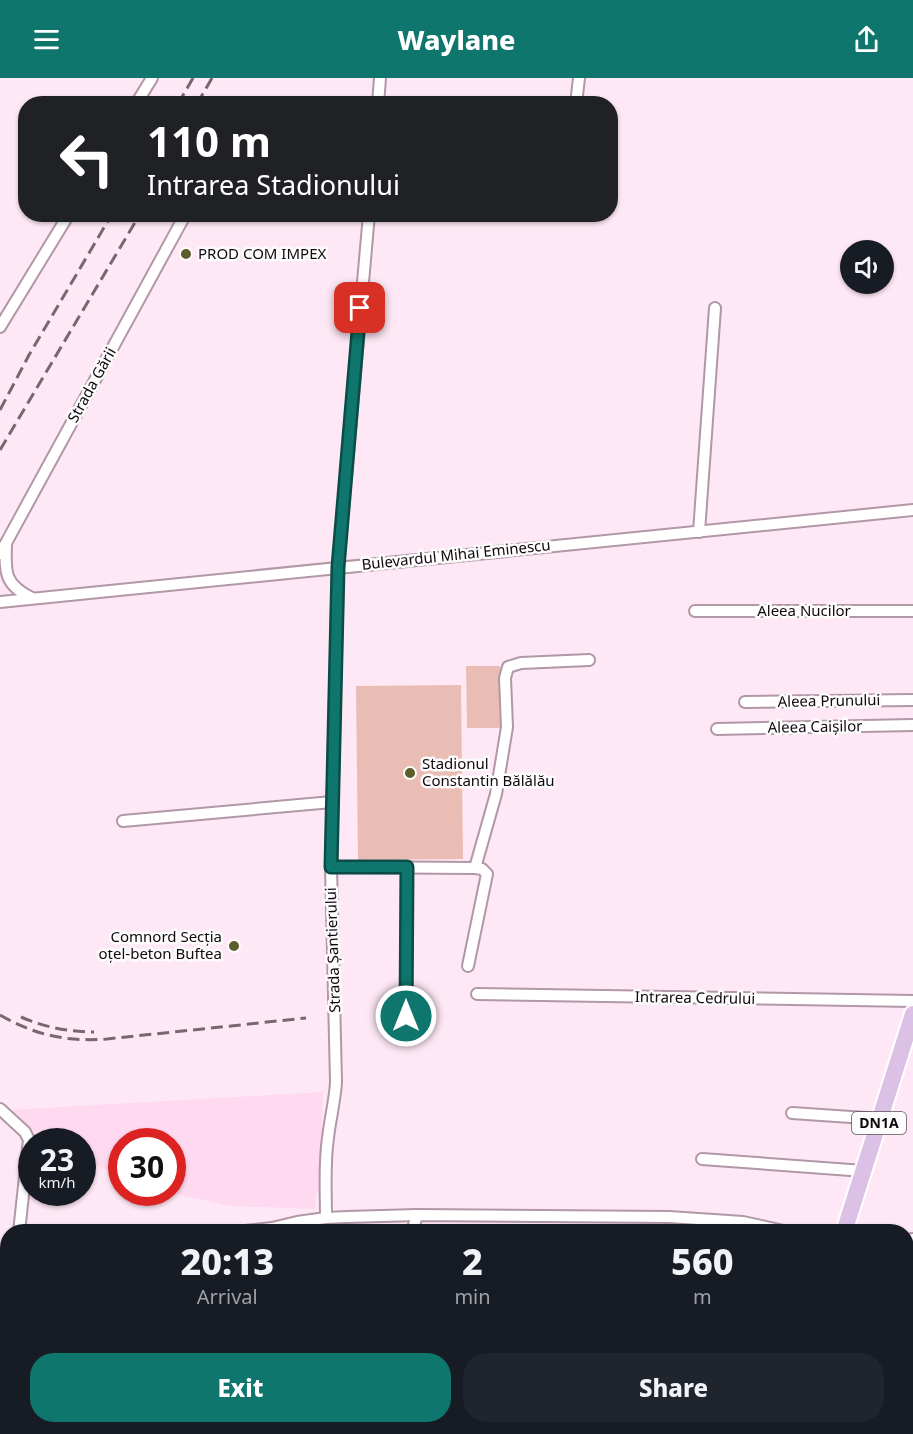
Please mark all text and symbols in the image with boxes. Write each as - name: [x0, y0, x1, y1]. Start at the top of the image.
- text: Waylane: [398, 21, 515, 58]
- icon: menu: [30, 23, 63, 56]
- icon: share: [850, 23, 883, 56]
- text: 110 m: [147, 112, 271, 169]
- icon: left: [48, 120, 126, 198]
- text: Intrarea Stadionului: [147, 166, 400, 203]
- map controls: [840, 240, 894, 294]
- button: sound: [840, 240, 894, 294]
- place label: PROD COM IMPEX: [198, 243, 326, 263]
- marker: PROD COM IMPEX: [179, 247, 193, 261]
- pin: [334, 282, 385, 333]
- icon: arrive: [343, 291, 376, 324]
- street label: Strada Gării: [62, 343, 120, 426]
- street label: Bulevardul Mihai Eminescu: [360, 534, 551, 574]
- street label: Aleea Nucilor: [757, 600, 851, 620]
- street label: Aleea Prunului: [777, 689, 881, 711]
- street label: Aleea Caișilor: [767, 715, 862, 737]
- place label: Stadionul Constantin Bălălău: [422, 753, 555, 790]
- marker: Stadionul Constantin Bălălău: [403, 766, 417, 780]
- street label: Strada Șantierului: [320, 887, 344, 1013]
- place label: Comnord Secția oțel-beton Buftea: [99, 926, 222, 963]
- marker: Comnord Secția oțel-beton Buftea: [227, 939, 241, 953]
- position arrow: [374, 984, 438, 1048]
- street label: Intrarea Cedrului: [635, 986, 755, 1008]
- road number: DN1A: [852, 1112, 906, 1134]
- speed limit sign: 30: [108, 1128, 186, 1206]
- text: 23: [40, 1139, 74, 1180]
- text: km/h: [39, 1172, 75, 1192]
- text: 20:13: [180, 1237, 274, 1286]
- text: 2: [462, 1237, 483, 1286]
- text: 560: [671, 1237, 734, 1286]
- text: Arrival: [197, 1283, 258, 1310]
- text: min: [454, 1283, 491, 1310]
- text: m: [693, 1283, 712, 1310]
- button: Exit: [30, 1353, 451, 1422]
- button: Share: [463, 1353, 884, 1422]

